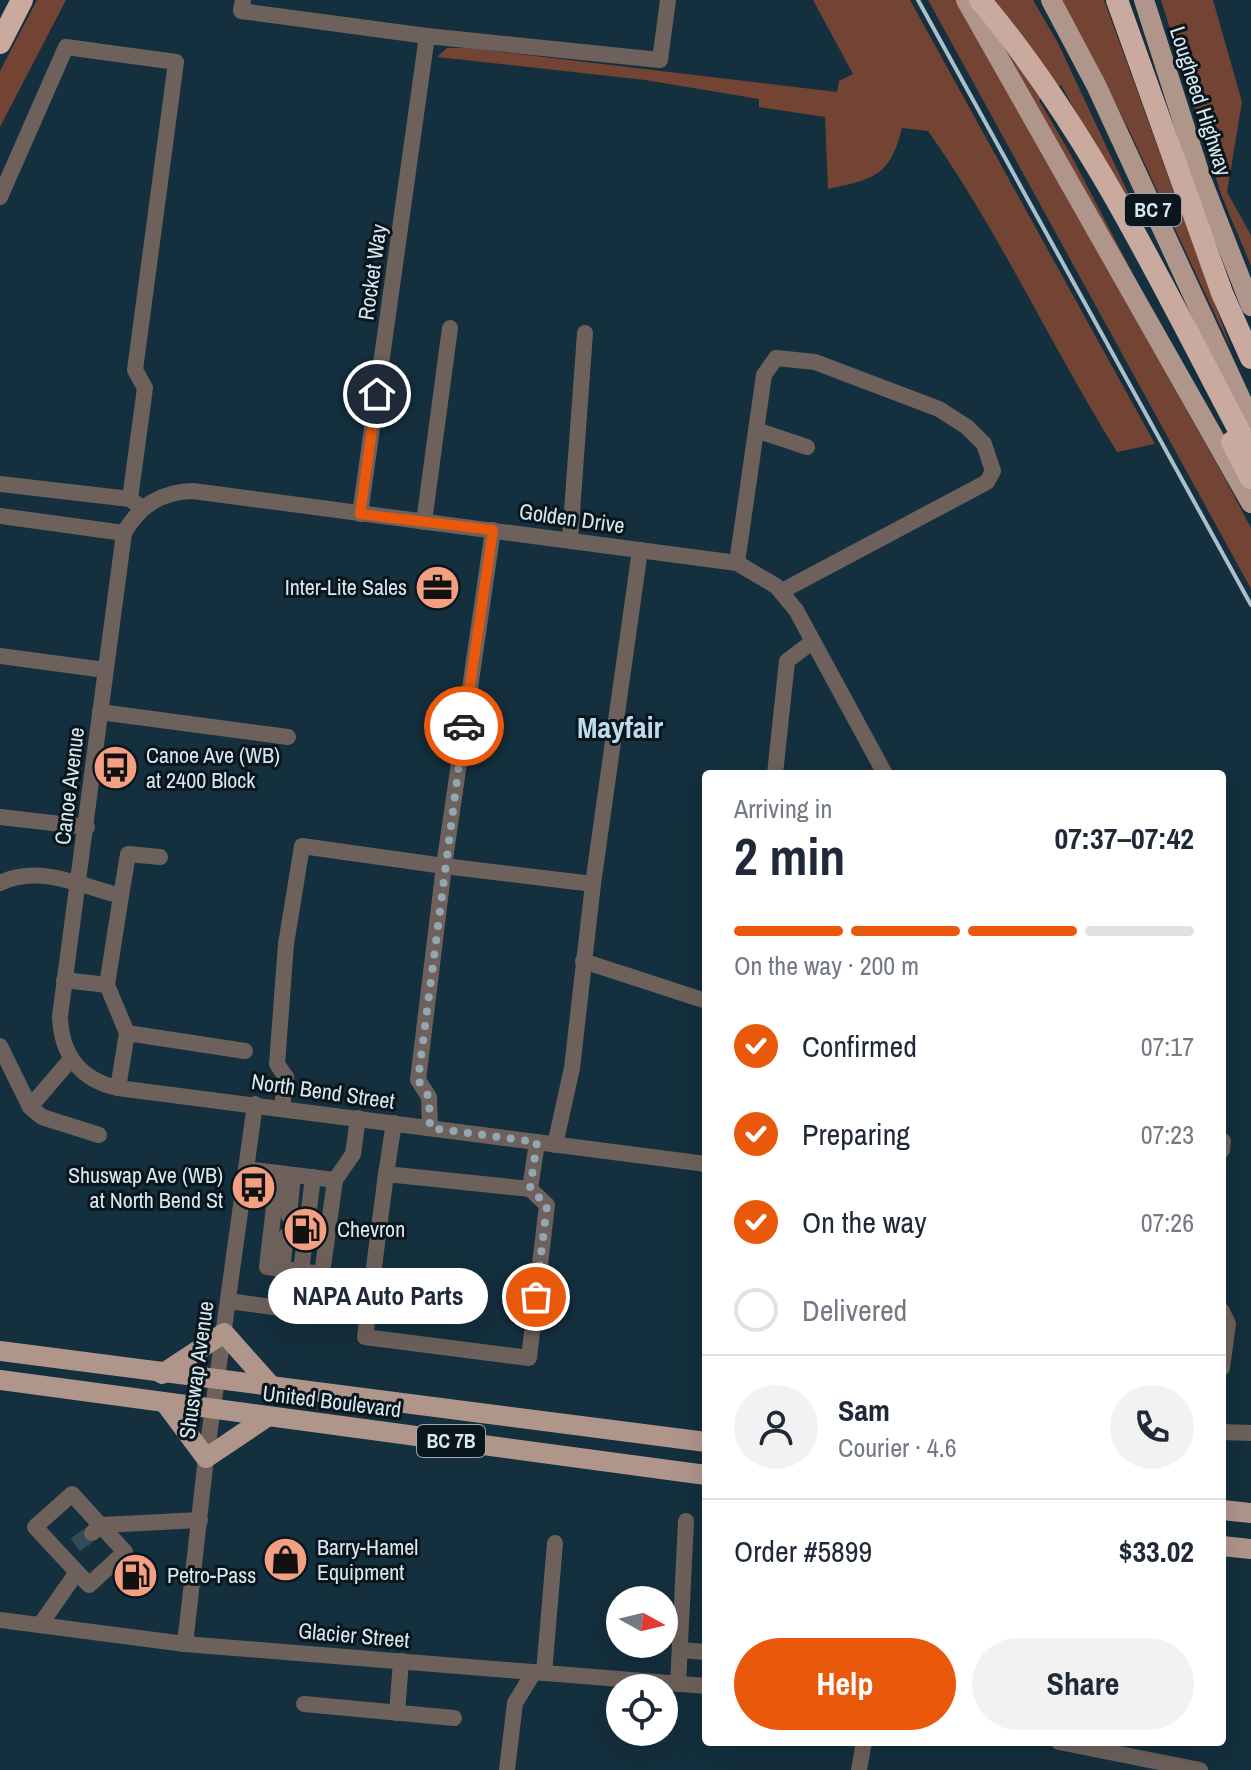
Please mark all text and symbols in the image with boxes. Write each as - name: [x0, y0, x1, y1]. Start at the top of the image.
- street label: Lougheed Highway: [1163, 22, 1239, 180]
- road number: BC 7: [1125, 194, 1181, 226]
- street label: Rocket Way: [350, 222, 394, 322]
- pin: [343, 360, 411, 428]
- icon: home: [355, 372, 399, 416]
- street label: Golden Drive: [517, 496, 627, 540]
- office icon: Inter-Lite Sales: [414, 563, 462, 611]
- place label: Inter-Lite Sales: [285, 572, 407, 602]
- courier: [424, 686, 504, 766]
- icon: car: [442, 704, 486, 748]
- district label: Mayfair: [577, 707, 663, 747]
- street label: Canoe Avenue: [47, 726, 91, 846]
- place label: Canoe Ave (WB) at 2400 Block: [146, 740, 280, 795]
- bus stop icon: Canoe Ave (WB) at 2400 Block: [91, 744, 139, 792]
- text: Arriving in: [734, 791, 832, 826]
- text: 07:37–07:42: [1055, 818, 1194, 858]
- text: 2 min: [734, 821, 845, 891]
- text: On the way · 200 m: [734, 948, 919, 983]
- icon: check: [734, 1024, 778, 1068]
- text: Confirmed: [802, 1026, 917, 1066]
- text: 07:17: [1141, 1029, 1194, 1064]
- street label: North Bend Street: [249, 1066, 397, 1116]
- icon: check: [734, 1112, 778, 1156]
- text: Preparing: [802, 1114, 910, 1154]
- text: 07:23: [1141, 1117, 1194, 1152]
- place label: Shuswap Ave (WB) at North Bend St: [68, 1160, 223, 1215]
- bus stop icon: Shuswap Ave (WB) at North Bend St: [230, 1164, 278, 1212]
- icon: check: [734, 1200, 778, 1244]
- text: On the way: [802, 1202, 926, 1242]
- fuel station icon: Chevron: [282, 1205, 330, 1253]
- text: 07:26: [1141, 1205, 1194, 1240]
- place label: Chevron: [337, 1214, 405, 1244]
- pin: [502, 1263, 570, 1331]
- callout: NAPA Auto Parts: [268, 1269, 488, 1325]
- icon: bag: [514, 1275, 558, 1319]
- text: NAPA Auto Parts: [292, 1278, 464, 1313]
- text: Delivered: [802, 1290, 907, 1330]
- street label: Shuswap Avenue: [171, 1299, 221, 1441]
- street label: United Boulevard: [261, 1378, 403, 1424]
- button: person: [734, 1385, 818, 1469]
- button: phone: [1110, 1385, 1194, 1469]
- text: Sam: [838, 1390, 890, 1430]
- road number: BC 7B: [417, 1425, 485, 1457]
- text: Courier · 4.6: [838, 1430, 957, 1465]
- text: Order #5899: [734, 1531, 872, 1571]
- text: $33.02: [1119, 1531, 1194, 1571]
- place label: Barry-Hamel Equipment: [317, 1532, 418, 1587]
- shop icon: Barry-Hamel Equipment: [262, 1536, 310, 1584]
- fuel station icon: Petro-Pass: [112, 1551, 160, 1599]
- place label: Petro-Pass: [167, 1560, 256, 1590]
- north arrow: [606, 1586, 678, 1658]
- map controls: [606, 1586, 678, 1746]
- street label: Glacier Street: [297, 1615, 411, 1655]
- button: Help: [734, 1638, 956, 1730]
- button: Share: [972, 1638, 1194, 1730]
- button: locate: [606, 1674, 678, 1746]

